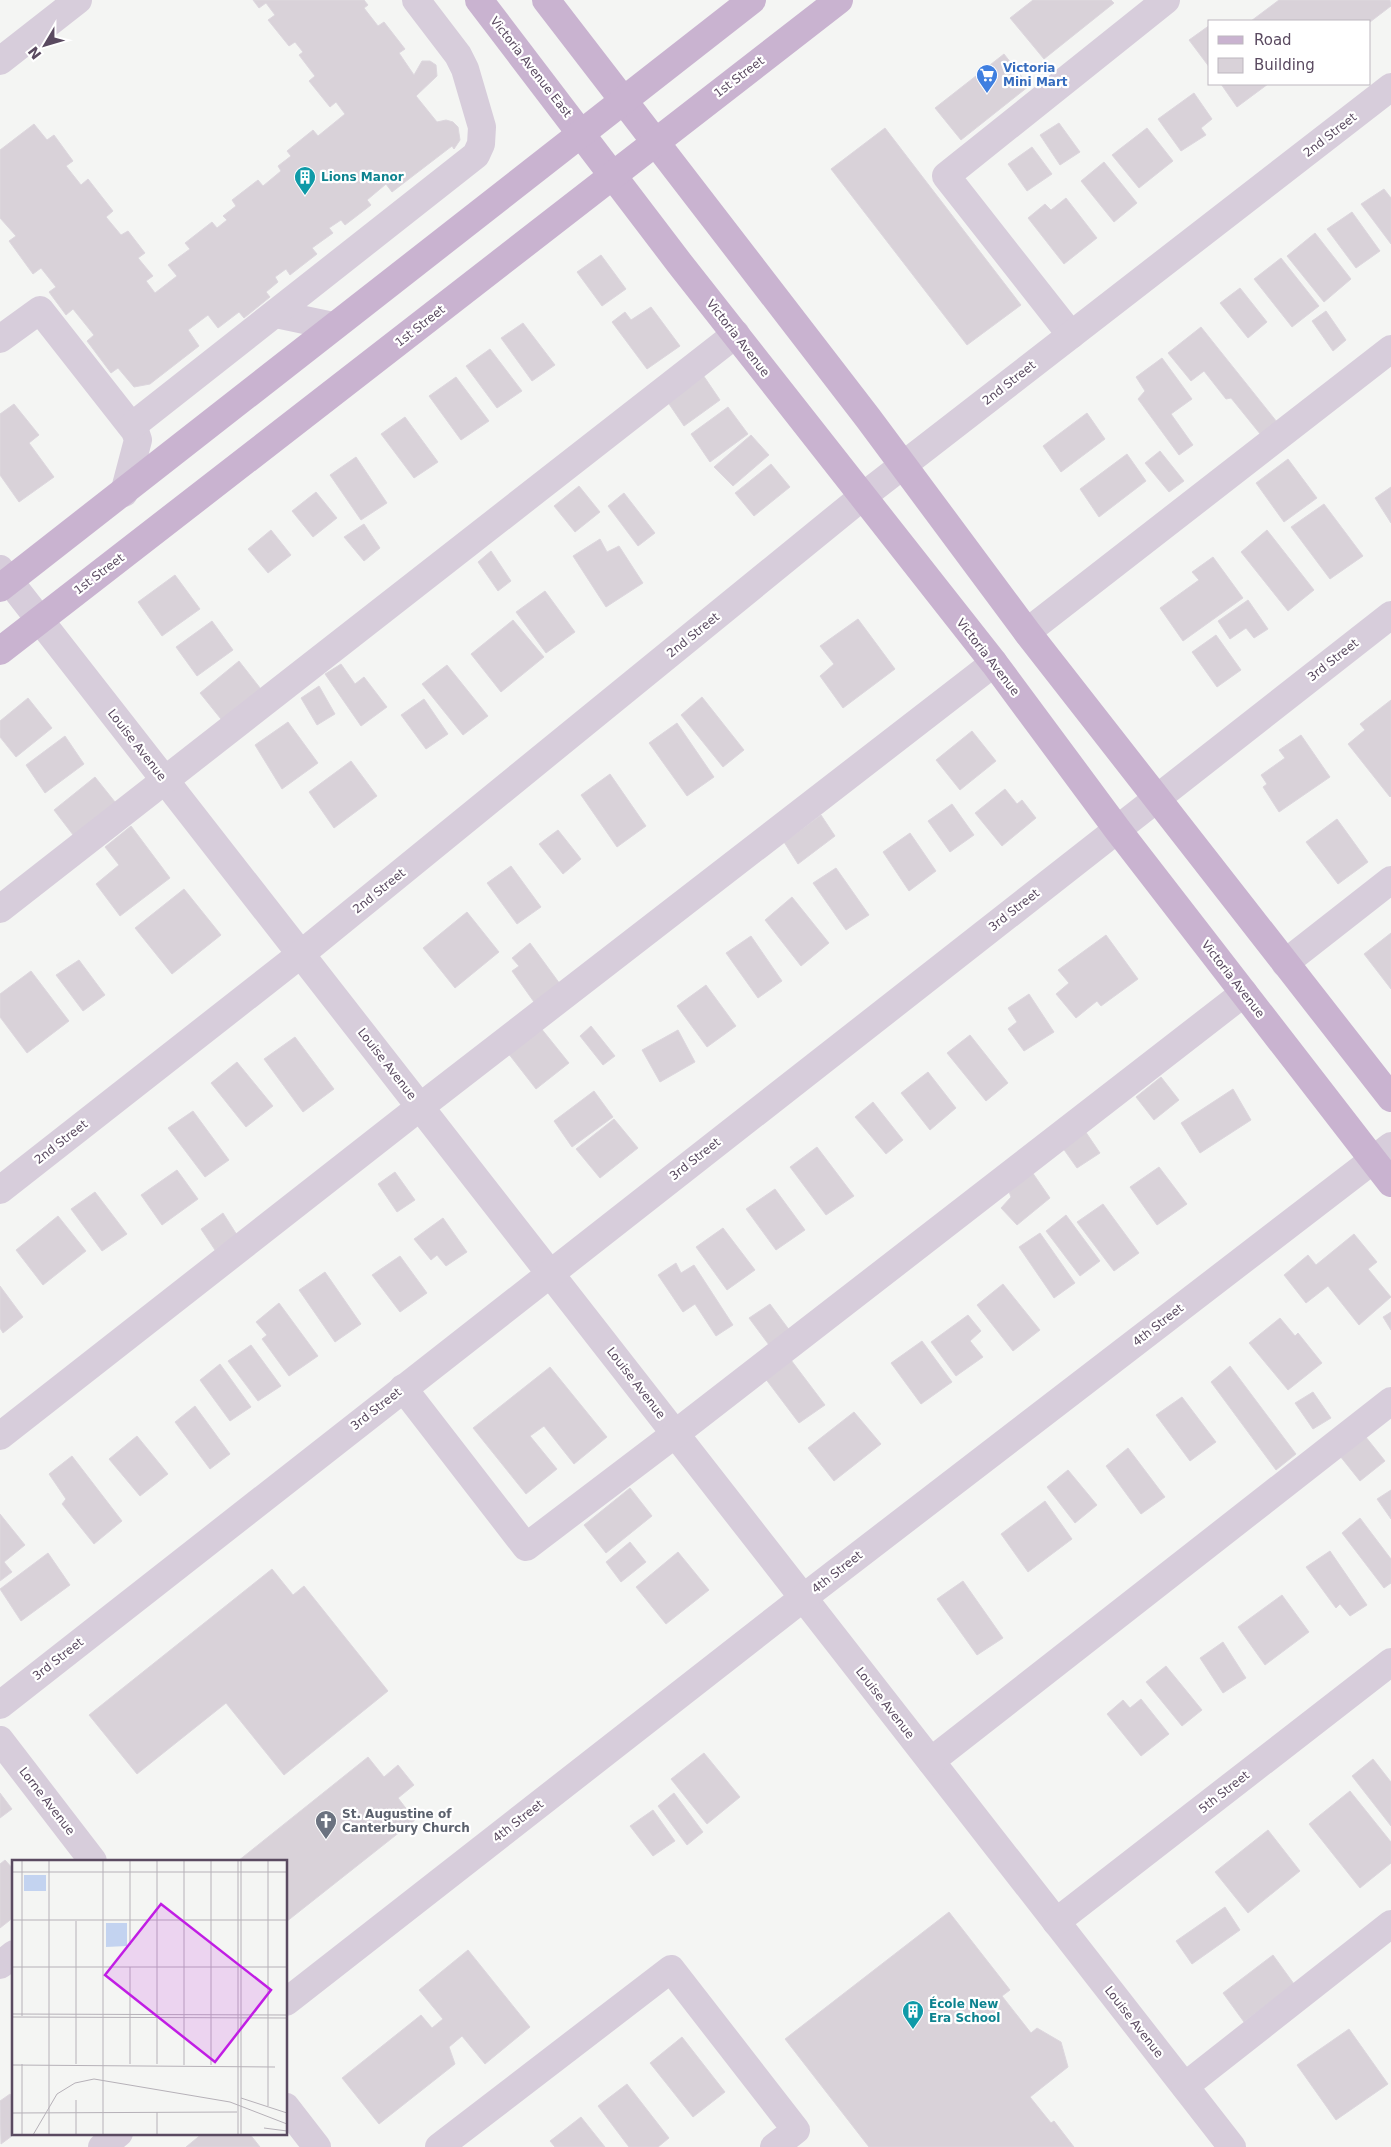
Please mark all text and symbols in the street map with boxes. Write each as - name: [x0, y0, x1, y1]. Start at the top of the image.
- street label: Victoria Avenue East: [487, 14, 575, 120]
- north arrow: [20, 20, 70, 70]
- legend: [1208, 20, 1371, 85]
- text: Road: [1254, 31, 1292, 49]
- text: N: [25, 43, 45, 63]
- street label: 1st Street: [711, 54, 767, 100]
- text: Building: [1254, 56, 1315, 74]
- place label: Victoria Mini Mart: [1003, 61, 1068, 89]
- supermarket icon: Victoria Mini Mart: [975, 63, 999, 94]
- street label: 2nd Street: [1301, 110, 1359, 160]
- building icon: Lions Manor: [293, 165, 317, 196]
- place label: Lions Manor: [321, 170, 404, 184]
- street label: Victoria Avenue: [704, 297, 772, 379]
- street label: 1st Street: [392, 302, 448, 350]
- street label: 2nd Street: [980, 358, 1038, 408]
- street label: 1st Street: [71, 551, 127, 597]
- street label: 2nd Street: [664, 610, 722, 660]
- street label: Victoria Avenue: [954, 616, 1022, 698]
- street label: 3rd Street: [1305, 636, 1361, 684]
- street label: Louise Avenue: [105, 706, 169, 784]
- street label: 2nd Street: [350, 866, 408, 916]
- street label: 3rd Street: [986, 886, 1042, 934]
- street label: Victoria Avenue: [1199, 938, 1267, 1020]
- street label: Louise Avenue: [355, 1025, 419, 1103]
- street label: 2nd Street: [32, 1117, 90, 1167]
- street label: 3rd Street: [667, 1135, 723, 1183]
- street label: 4th Street: [1130, 1301, 1186, 1349]
- street label: Louise Avenue: [604, 1344, 668, 1422]
- street label: 3rd Street: [348, 1385, 404, 1433]
- street label: 4th Street: [809, 1548, 865, 1596]
- street label: 3rd Street: [30, 1635, 86, 1683]
- street label: Louise Avenue: [853, 1664, 917, 1742]
- street label: Lorne Avenue: [16, 1764, 78, 1838]
- street label: 5th Street: [1196, 1768, 1252, 1816]
- street label: 4th Street: [490, 1797, 546, 1845]
- place label: St. Augustine of Canterbury Church: [342, 1807, 470, 1835]
- church icon: St. Augustine of Canterbury Church: [314, 1809, 338, 1840]
- inset map: [12, 1860, 288, 2134]
- street label: Louise Avenue: [1102, 1983, 1166, 2061]
- place label: École New Era School: [929, 1996, 1000, 2025]
- building icon: École New Era School: [901, 1999, 925, 2030]

